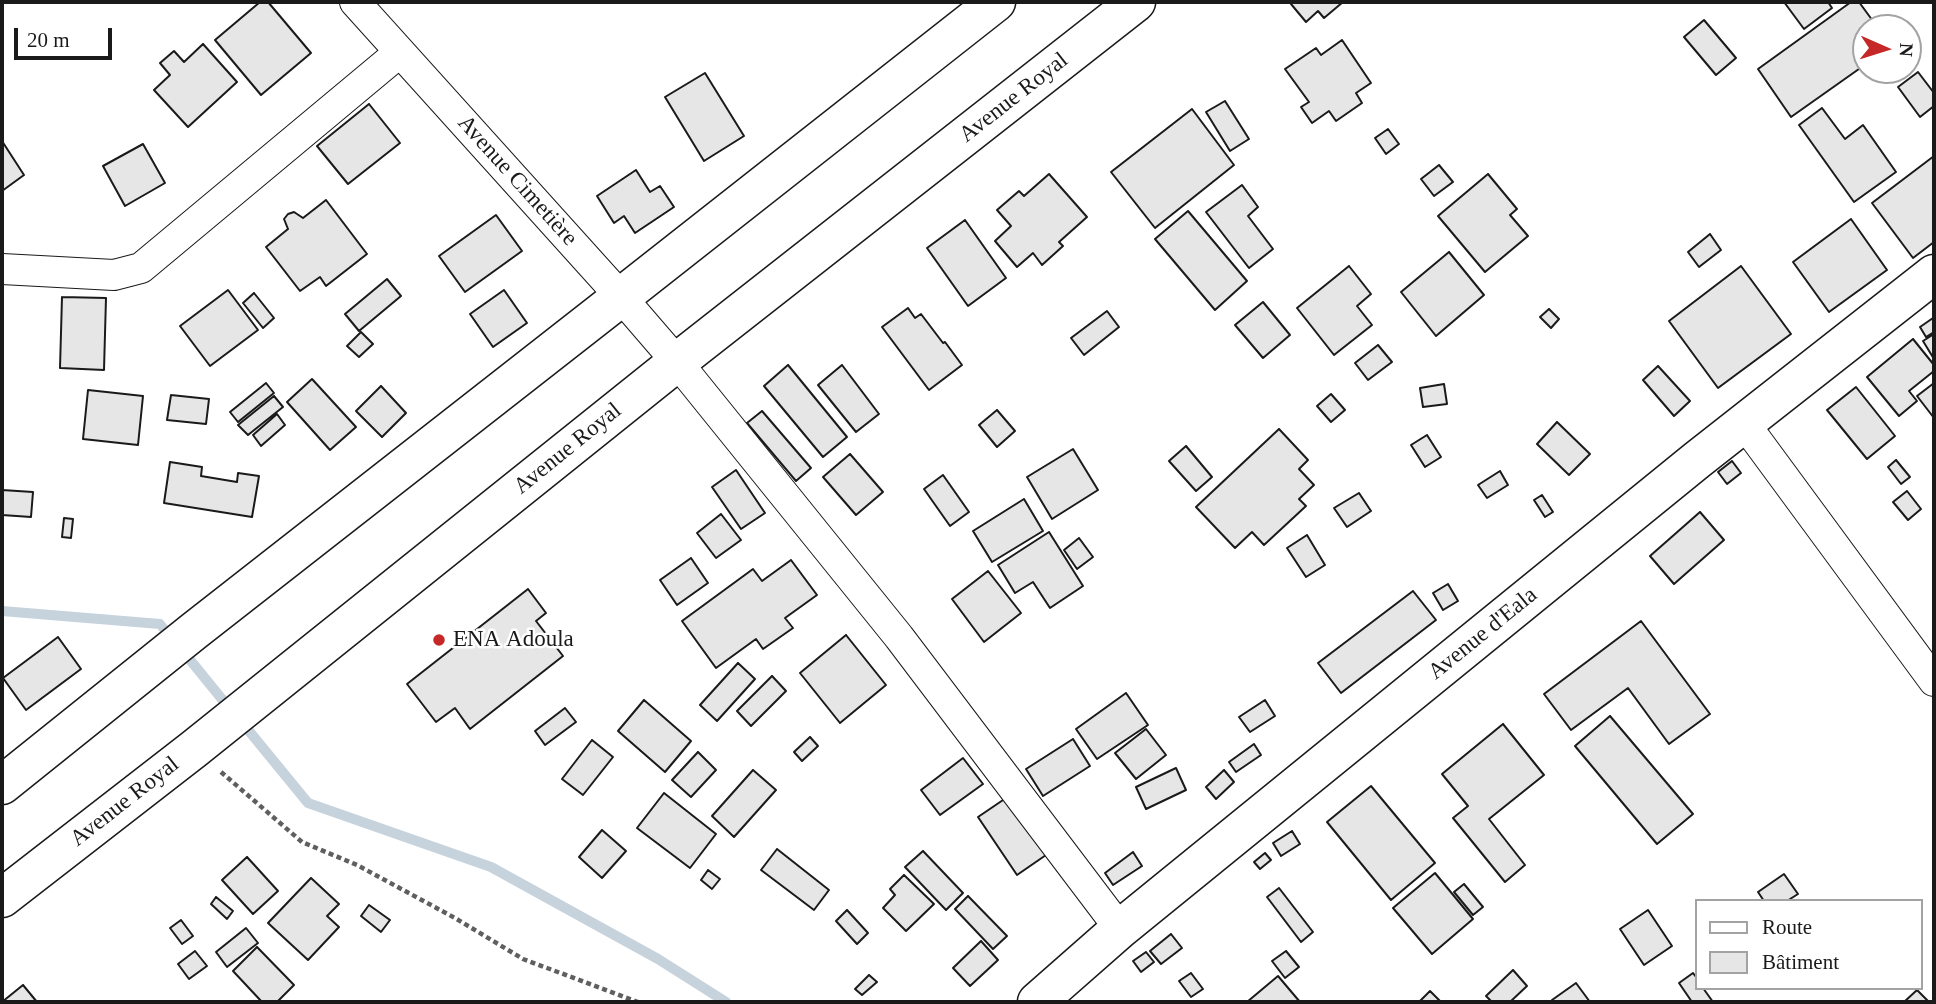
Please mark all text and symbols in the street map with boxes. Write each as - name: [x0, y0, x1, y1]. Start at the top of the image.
- scale bar: [18, 14, 116, 58]
- north arrow: [1852, 14, 1922, 84]
- text: 20 m: [27, 28, 70, 52]
- text: N: [1896, 43, 1917, 57]
- street label: Avenue Royal: [954, 47, 1074, 149]
- street label: Avenue Cimetière: [451, 110, 583, 252]
- street label: Avenue Royal: [509, 397, 627, 501]
- street label: Avenue d'Eala: [1423, 582, 1543, 686]
- place label: ENA Adoula: [453, 626, 574, 654]
- marker: ENA Adoula: [431, 632, 447, 648]
- street label: Avenue Royal: [65, 751, 185, 853]
- legend: [1694, 899, 1922, 990]
- text: Route: [1762, 915, 1812, 939]
- text: Bâtiment: [1762, 950, 1839, 974]

